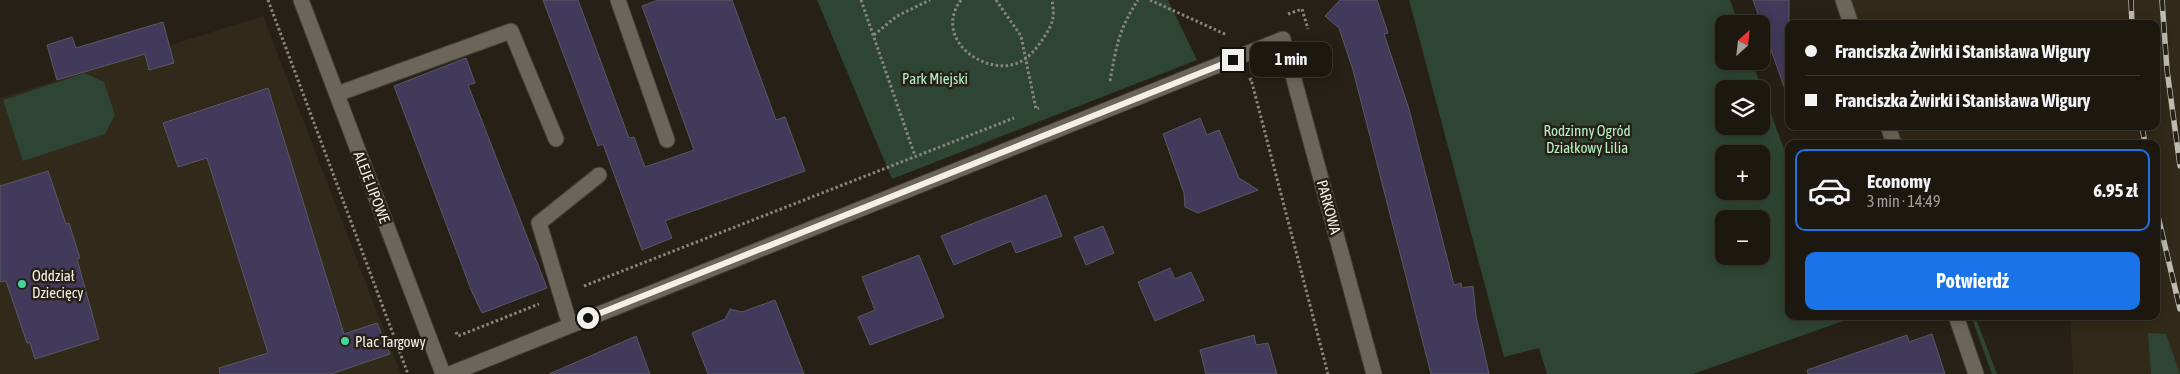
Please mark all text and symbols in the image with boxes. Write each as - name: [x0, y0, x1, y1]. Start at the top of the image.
- north arrow: [1715, 15, 1770, 70]
- map controls: [1715, 15, 1770, 265]
- text: Franciszka Żwirki i Stanisława Wigury: [1835, 40, 2090, 62]
- callout: 1 min: [1250, 42, 1333, 78]
- route end: [1222, 49, 1244, 71]
- text: 1 min: [1275, 50, 1307, 68]
- park label: Park Miejski: [902, 70, 968, 87]
- button: layers: [1715, 80, 1770, 135]
- text: Franciszka Żwirki i Stanisława Wigury: [1835, 89, 2090, 111]
- park label: Rodzinny Ogród Działkowy Lilia: [1543, 122, 1631, 156]
- button: +: [1715, 145, 1770, 200]
- street label: ALEJE LIPOWE: [351, 149, 394, 226]
- icon: car: [1807, 168, 1852, 213]
- text: Economy: [1867, 170, 1931, 192]
- street label: PARKOWA: [1314, 178, 1344, 236]
- text: 6.95 zł: [2093, 179, 2138, 201]
- text: 3 min · 14:49: [1867, 192, 1940, 210]
- button: −: [1715, 210, 1770, 265]
- button: Potwierdź: [1805, 252, 2140, 310]
- place label: Oddział Dziecięcy: [32, 267, 83, 301]
- marker: Oddział Dziecięcy: [16, 278, 28, 290]
- route start: [577, 307, 599, 329]
- place label: Plac Targowy: [355, 333, 426, 350]
- marker: Plac Targowy: [339, 335, 351, 347]

